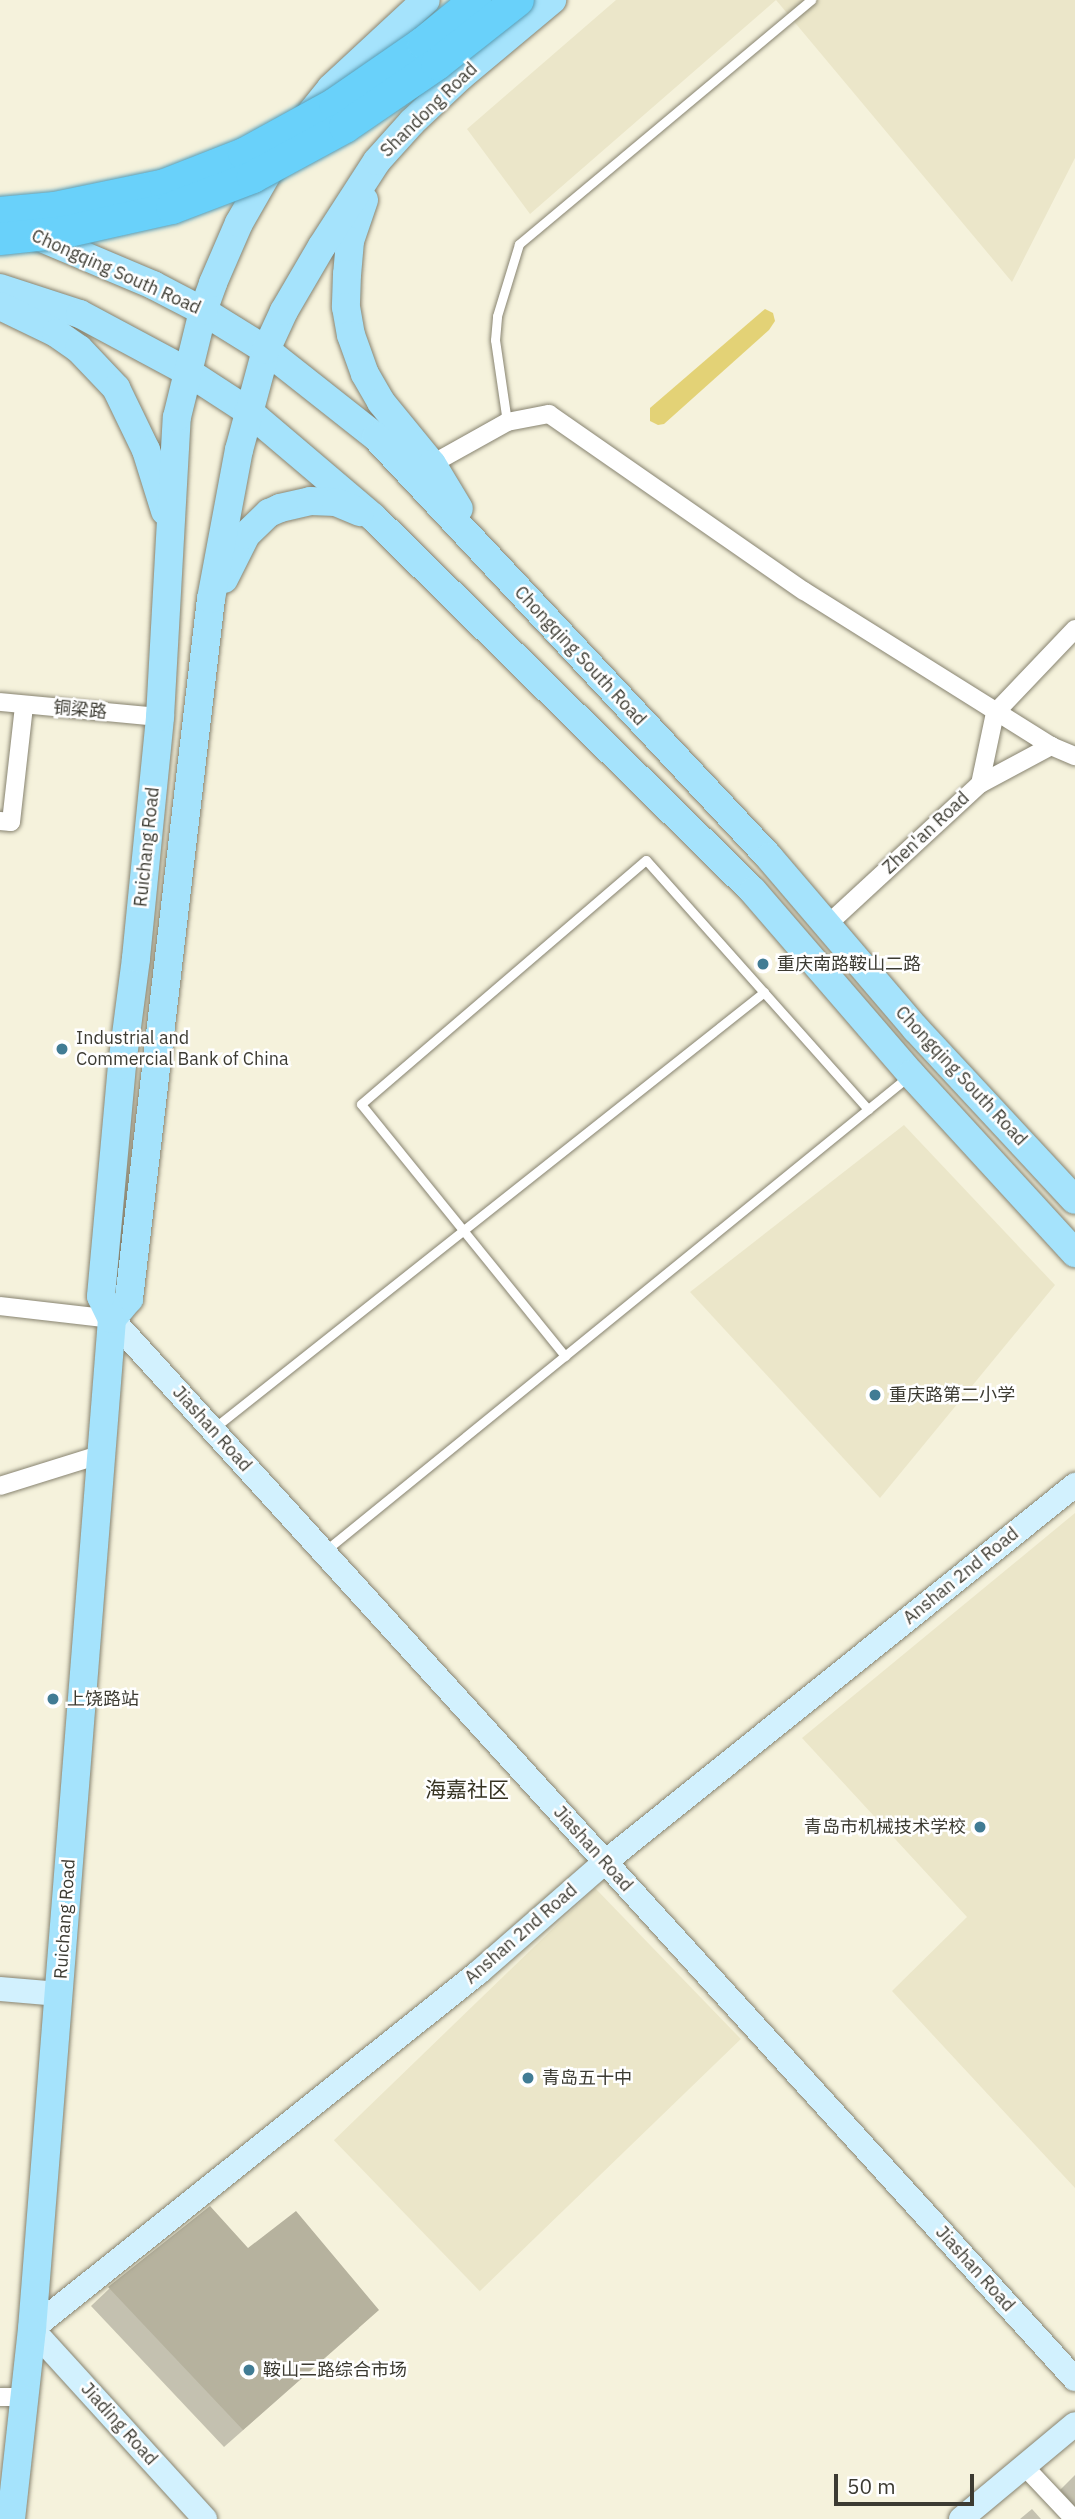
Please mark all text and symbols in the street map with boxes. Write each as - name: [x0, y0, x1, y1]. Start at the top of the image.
- street label: Shandong Road: [376, 58, 482, 162]
- street label: Chongqing South Road: [28, 225, 204, 319]
- street label: Chongqing South Road: [510, 582, 650, 730]
- street label: 铜梁路: [52, 697, 108, 723]
- street label: Ruichang Road: [130, 786, 164, 908]
- street label: Zhen'an Road: [878, 787, 974, 879]
- place label: 重庆南路鞍山二路: [777, 953, 921, 975]
- marker: 重庆南路鞍山二路: [755, 956, 771, 972]
- street label: Chongqing South Road: [891, 1002, 1031, 1150]
- place label: Industrial and Commercial Bank of China: [76, 1028, 289, 1070]
- marker: Industrial and Commercial Bank of China: [54, 1041, 70, 1057]
- street label: Jiashan Road: [168, 1382, 256, 1476]
- place label: 重庆路第二小学: [889, 1384, 1015, 1406]
- marker: 重庆路第二小学: [867, 1387, 883, 1403]
- street label: Anshan 2nd Road: [899, 1523, 1023, 1629]
- place label: 上饶路站: [67, 1688, 139, 1710]
- marker: 上饶路站: [45, 1691, 61, 1707]
- district label: 海嘉社区: [425, 1776, 509, 1802]
- street label: Jiashan Road: [549, 1802, 637, 1896]
- place label: 青岛市机械技术学校: [804, 1816, 966, 1838]
- marker: 青岛市机械技术学校: [972, 1819, 988, 1835]
- street label: Ruichang Road: [50, 1858, 80, 1980]
- street label: Anshan 2nd Road: [460, 1879, 582, 1989]
- place label: 青岛五十中: [542, 2067, 632, 2089]
- marker: 青岛五十中: [520, 2070, 536, 2086]
- street label: Jiashan Road: [931, 2222, 1019, 2316]
- place label: 鞍山二路综合市场: [263, 2359, 407, 2381]
- marker: 鞍山二路综合市场: [241, 2362, 257, 2378]
- street label: Jiading Road: [76, 2378, 162, 2470]
- scale bar: [837, 2460, 977, 2504]
- text: 50 m: [847, 2472, 896, 2500]

